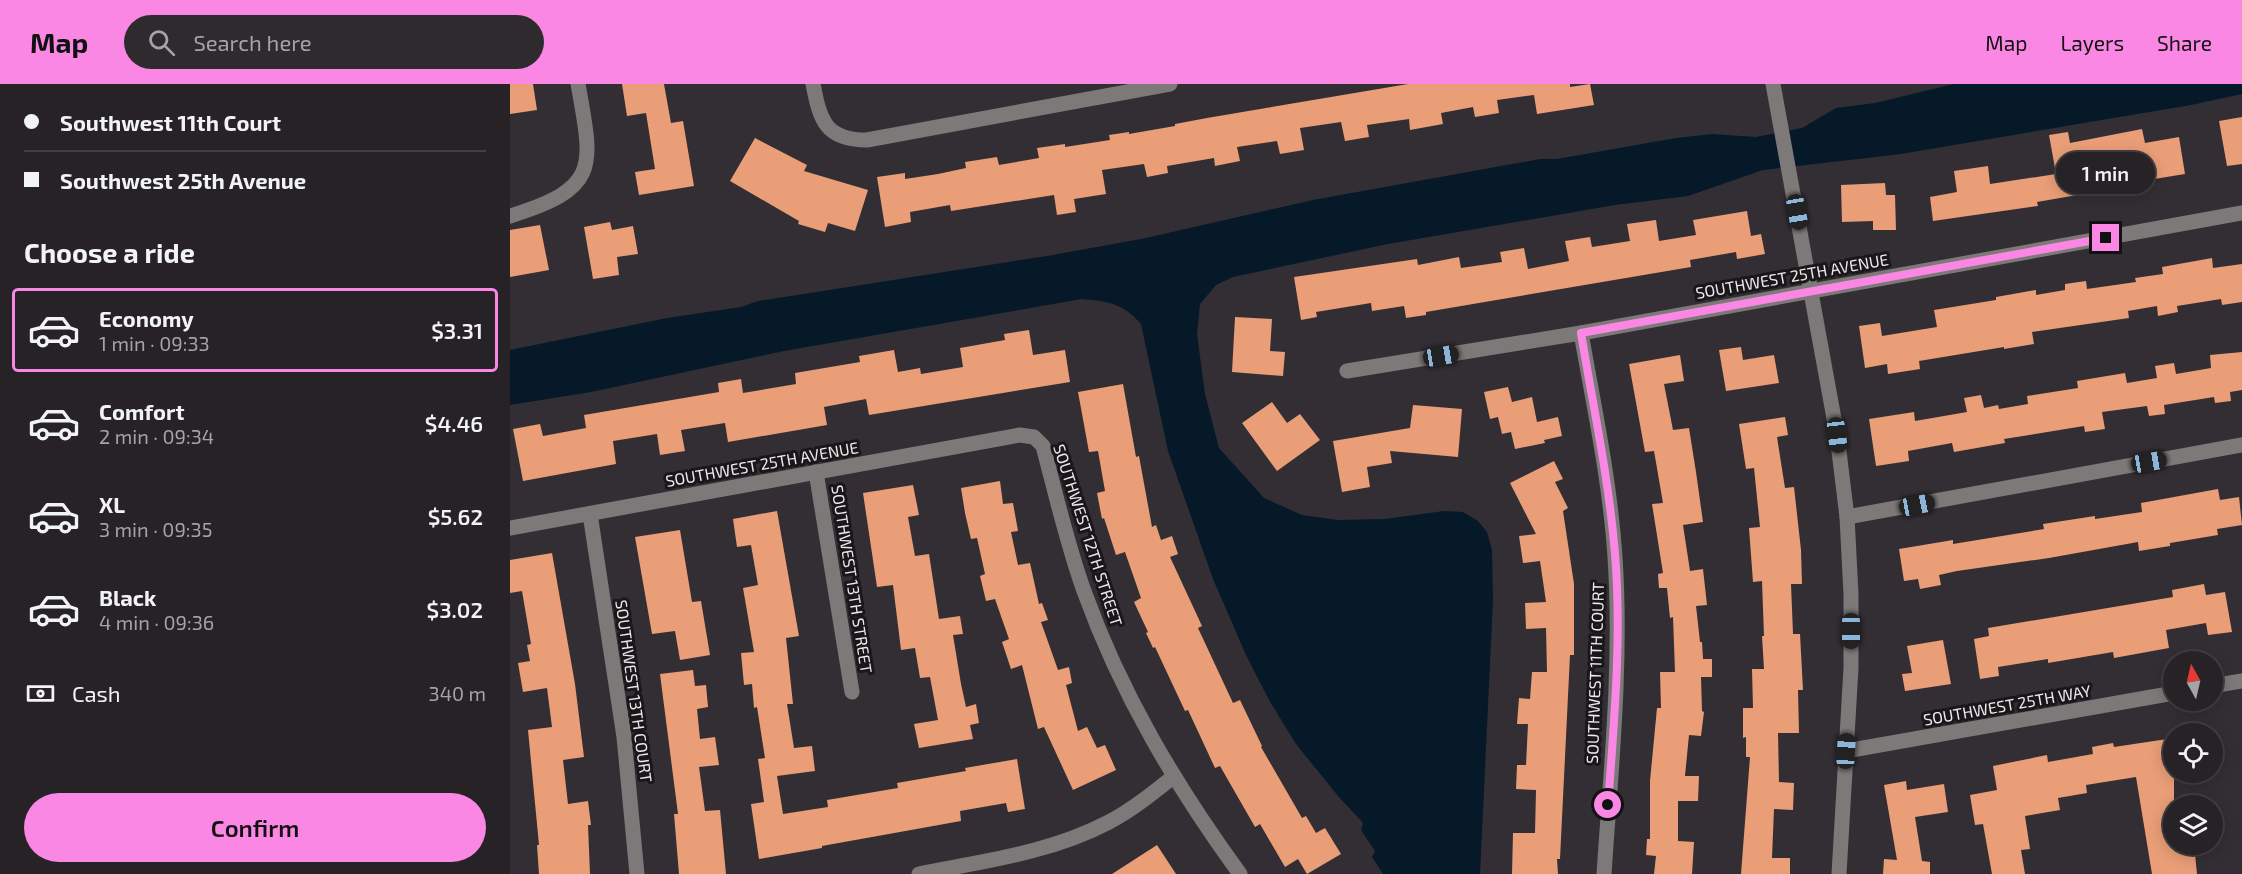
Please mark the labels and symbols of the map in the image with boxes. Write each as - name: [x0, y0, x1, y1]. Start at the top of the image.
- callout: 1 min: [2056, 151, 2156, 193]
- car: [1785, 193, 1809, 231]
- route end: [2092, 224, 2119, 251]
- street label: SOUTHWEST 25TH AVENUE: [1694, 249, 1890, 302]
- car: [1422, 344, 1460, 368]
- car: [1826, 416, 1848, 454]
- street label: SOUTHWEST 25TH AVENUE: [664, 437, 860, 490]
- street label: SOUTHWEST 12TH STREET: [1050, 441, 1127, 628]
- car: [2130, 450, 2168, 474]
- street label: SOUTHWEST 13TH STREET: [828, 484, 877, 674]
- car: [1898, 493, 1936, 517]
- street label: SOUTHWEST 11TH COURT: [1582, 582, 1607, 764]
- street label: SOUTHWEST 13TH COURT: [612, 598, 657, 783]
- car: [1842, 613, 1860, 649]
- north arrow: [2163, 651, 2223, 711]
- street label: SOUTHWEST 25TH WAY: [1922, 680, 2092, 729]
- car: [1836, 733, 1856, 769]
- route start: [1594, 791, 1621, 818]

